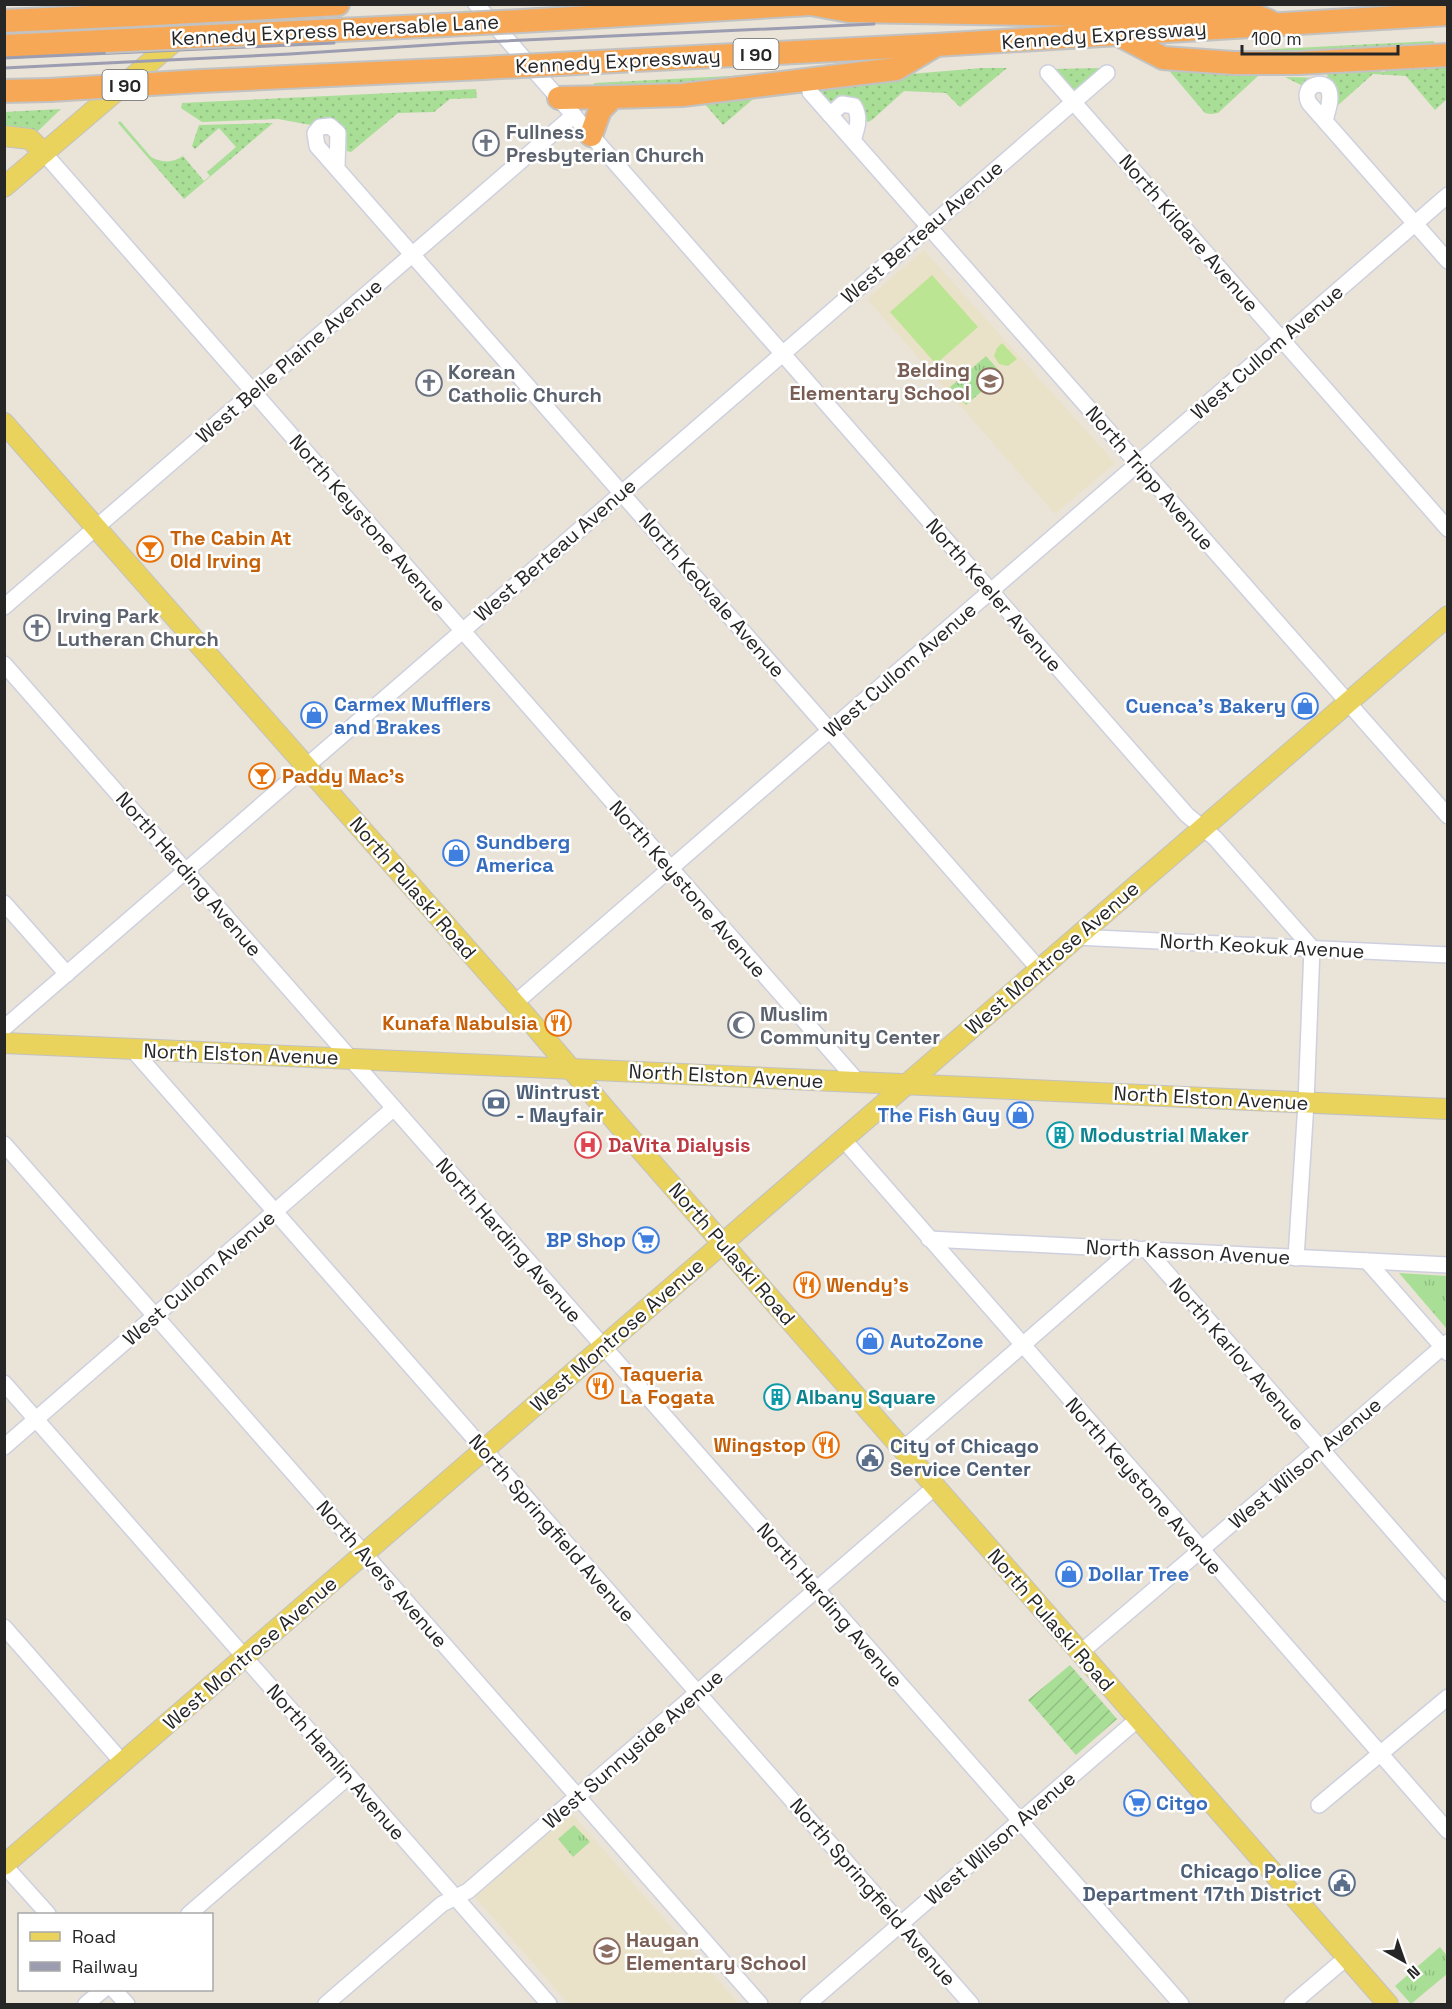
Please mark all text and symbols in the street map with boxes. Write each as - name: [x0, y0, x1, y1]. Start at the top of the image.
- street label: Kennedy Express Reversable Lane: [170, 8, 500, 52]
- street label: Kennedy Expressway: [1001, 15, 1207, 55]
- scale bar: [1242, 18, 1398, 56]
- text: 100 m: [1251, 27, 1302, 50]
- road number: I 90: [734, 39, 778, 69]
- street label: Kennedy Expressway: [515, 43, 721, 79]
- road number: I 90: [102, 70, 148, 100]
- place label: Fullness Presbyterian Church: [506, 119, 704, 168]
- church icon: Fullness Presbyterian Church: [471, 128, 501, 158]
- street label: North Kildare Avenue: [1113, 149, 1265, 317]
- street label: West Berteau Avenue: [836, 155, 1008, 309]
- street label: West Belle Plaine Avenue: [190, 273, 388, 449]
- street label: West Cullom Avenue: [1185, 279, 1349, 425]
- place label: Belding Elementary School: [789, 357, 970, 406]
- place label: Korean Catholic Church: [448, 359, 602, 408]
- school or university icon: Belding Elementary School: [975, 366, 1005, 396]
- church icon: Korean Catholic Church: [414, 368, 444, 398]
- street label: North Tripp Avenue: [1080, 400, 1220, 556]
- street label: North Keystone Avenue: [284, 429, 452, 617]
- street label: West Berteau Avenue: [469, 473, 641, 627]
- street label: North Kedvale Avenue: [633, 507, 791, 683]
- street label: North Keeler Avenue: [920, 513, 1068, 677]
- place label: The Cabin At Old Irving: [170, 525, 292, 574]
- bar icon: The Cabin At Old Irving: [135, 534, 165, 564]
- street label: West Cullom Avenue: [818, 597, 982, 743]
- place label: Irving Park Lutheran Church: [57, 603, 219, 652]
- church icon: Irving Park Lutheran Church: [22, 613, 52, 643]
- place label: Carmex Mufflers and Brakes: [334, 691, 491, 740]
- shop icon: Cuenca’s Bakery: [1290, 691, 1320, 721]
- place label: Cuenca’s Bakery: [1126, 693, 1286, 719]
- shop icon: Carmex Mufflers and Brakes: [299, 700, 329, 730]
- bar icon: Paddy Mac’s: [247, 761, 277, 791]
- place label: Paddy Mac’s: [282, 763, 405, 789]
- street label: North Harding Avenue: [110, 786, 268, 962]
- street label: North Keystone Avenue: [604, 795, 772, 983]
- street label: North Pulaski Road: [344, 811, 482, 965]
- place label: Sundberg America: [476, 829, 570, 878]
- shop icon: Sundberg America: [441, 838, 471, 868]
- street label: West Montrose Avenue: [960, 875, 1144, 1041]
- street label: North Keokuk Avenue: [1159, 928, 1365, 964]
- place label: Muslim Community Center: [760, 1001, 940, 1050]
- restaurant icon: Kunafa Nabulsia: [543, 1008, 573, 1038]
- place label: Kunafa Nabulsia: [382, 1010, 538, 1036]
- mosque icon: Muslim Community Center: [726, 1010, 756, 1040]
- street label: North Elston Avenue: [143, 1038, 339, 1070]
- street label: North Elston Avenue: [628, 1058, 824, 1094]
- place label: Wintrust - Mayfair: [516, 1079, 604, 1128]
- street label: North Elston Avenue: [1113, 1080, 1309, 1116]
- bank icon: Wintrust - Mayfair: [481, 1088, 511, 1118]
- shop icon: The Fish Guy: [1005, 1100, 1035, 1130]
- place label: The Fish Guy: [878, 1102, 1000, 1128]
- building icon: Modustrial Maker: [1045, 1120, 1075, 1150]
- place label: Modustrial Maker: [1080, 1122, 1249, 1148]
- hospital icon: DaVita Dialysis: [573, 1130, 603, 1160]
- place label: DaVita Dialysis: [608, 1132, 750, 1158]
- street label: North Harding Avenue: [430, 1152, 588, 1328]
- street label: North Pulaski Road: [663, 1177, 801, 1331]
- street label: West Cullom Avenue: [117, 1205, 281, 1351]
- supermarket icon: BP Shop: [631, 1225, 661, 1255]
- place label: BP Shop: [546, 1227, 626, 1253]
- street label: North Kasson Avenue: [1085, 1234, 1291, 1270]
- street label: West Montrose Avenue: [525, 1252, 709, 1418]
- restaurant icon: Wendy's: [792, 1270, 822, 1300]
- place label: Wendy's: [826, 1272, 909, 1298]
- street label: North Karlov Avenue: [1163, 1272, 1311, 1436]
- shop icon: AutoZone: [855, 1326, 885, 1356]
- place label: AutoZone: [890, 1328, 983, 1354]
- place label: Taqueria La Fogata: [620, 1361, 715, 1410]
- restaurant icon: Taqueria La Fogata: [585, 1371, 615, 1401]
- building icon: Albany Square: [762, 1382, 792, 1412]
- place label: Albany Square: [796, 1384, 936, 1410]
- street label: West Wilson Avenue: [1223, 1391, 1387, 1535]
- street label: North Keystone Avenue: [1060, 1392, 1228, 1580]
- street label: North Springfield Avenue: [463, 1429, 641, 1627]
- restaurant icon: Wingstop: [811, 1430, 841, 1460]
- place label: Wingstop: [714, 1432, 806, 1458]
- place label: City of Chicago Service Center: [890, 1433, 1039, 1482]
- public building icon: City of Chicago Service Center: [855, 1443, 885, 1473]
- street label: North Avers Avenue: [311, 1495, 453, 1653]
- street label: North Harding Avenue: [751, 1517, 909, 1693]
- street label: North Pulaski Road: [982, 1543, 1120, 1697]
- shop icon: Dollar Tree: [1054, 1559, 1084, 1589]
- place label: Dollar Tree: [1088, 1561, 1189, 1587]
- street label: West Montrose Avenue: [158, 1570, 342, 1736]
- street label: West Sunnyside Avenue: [538, 1664, 728, 1834]
- street label: North Hamlin Avenue: [261, 1678, 411, 1846]
- street label: West Wilson Avenue: [919, 1765, 1081, 1911]
- supermarket icon: Citgo: [1122, 1788, 1152, 1818]
- place label: Citgo: [1156, 1790, 1208, 1816]
- street label: North Springfield Avenue: [784, 1793, 962, 1991]
- place label: Chicago Police Department 17th District: [1082, 1858, 1322, 1907]
- public building icon: Chicago Police Department 17th District: [1327, 1868, 1357, 1898]
- legend: [18, 1913, 213, 1991]
- text: Road: [72, 1925, 116, 1948]
- place label: Haugan Elementary School: [626, 1927, 807, 1976]
- north arrow: [1374, 1931, 1434, 1991]
- school or university icon: Haugan Elementary School: [592, 1936, 622, 1966]
- text: Railway: [72, 1955, 138, 1978]
- text: N: [1402, 1961, 1424, 1984]

